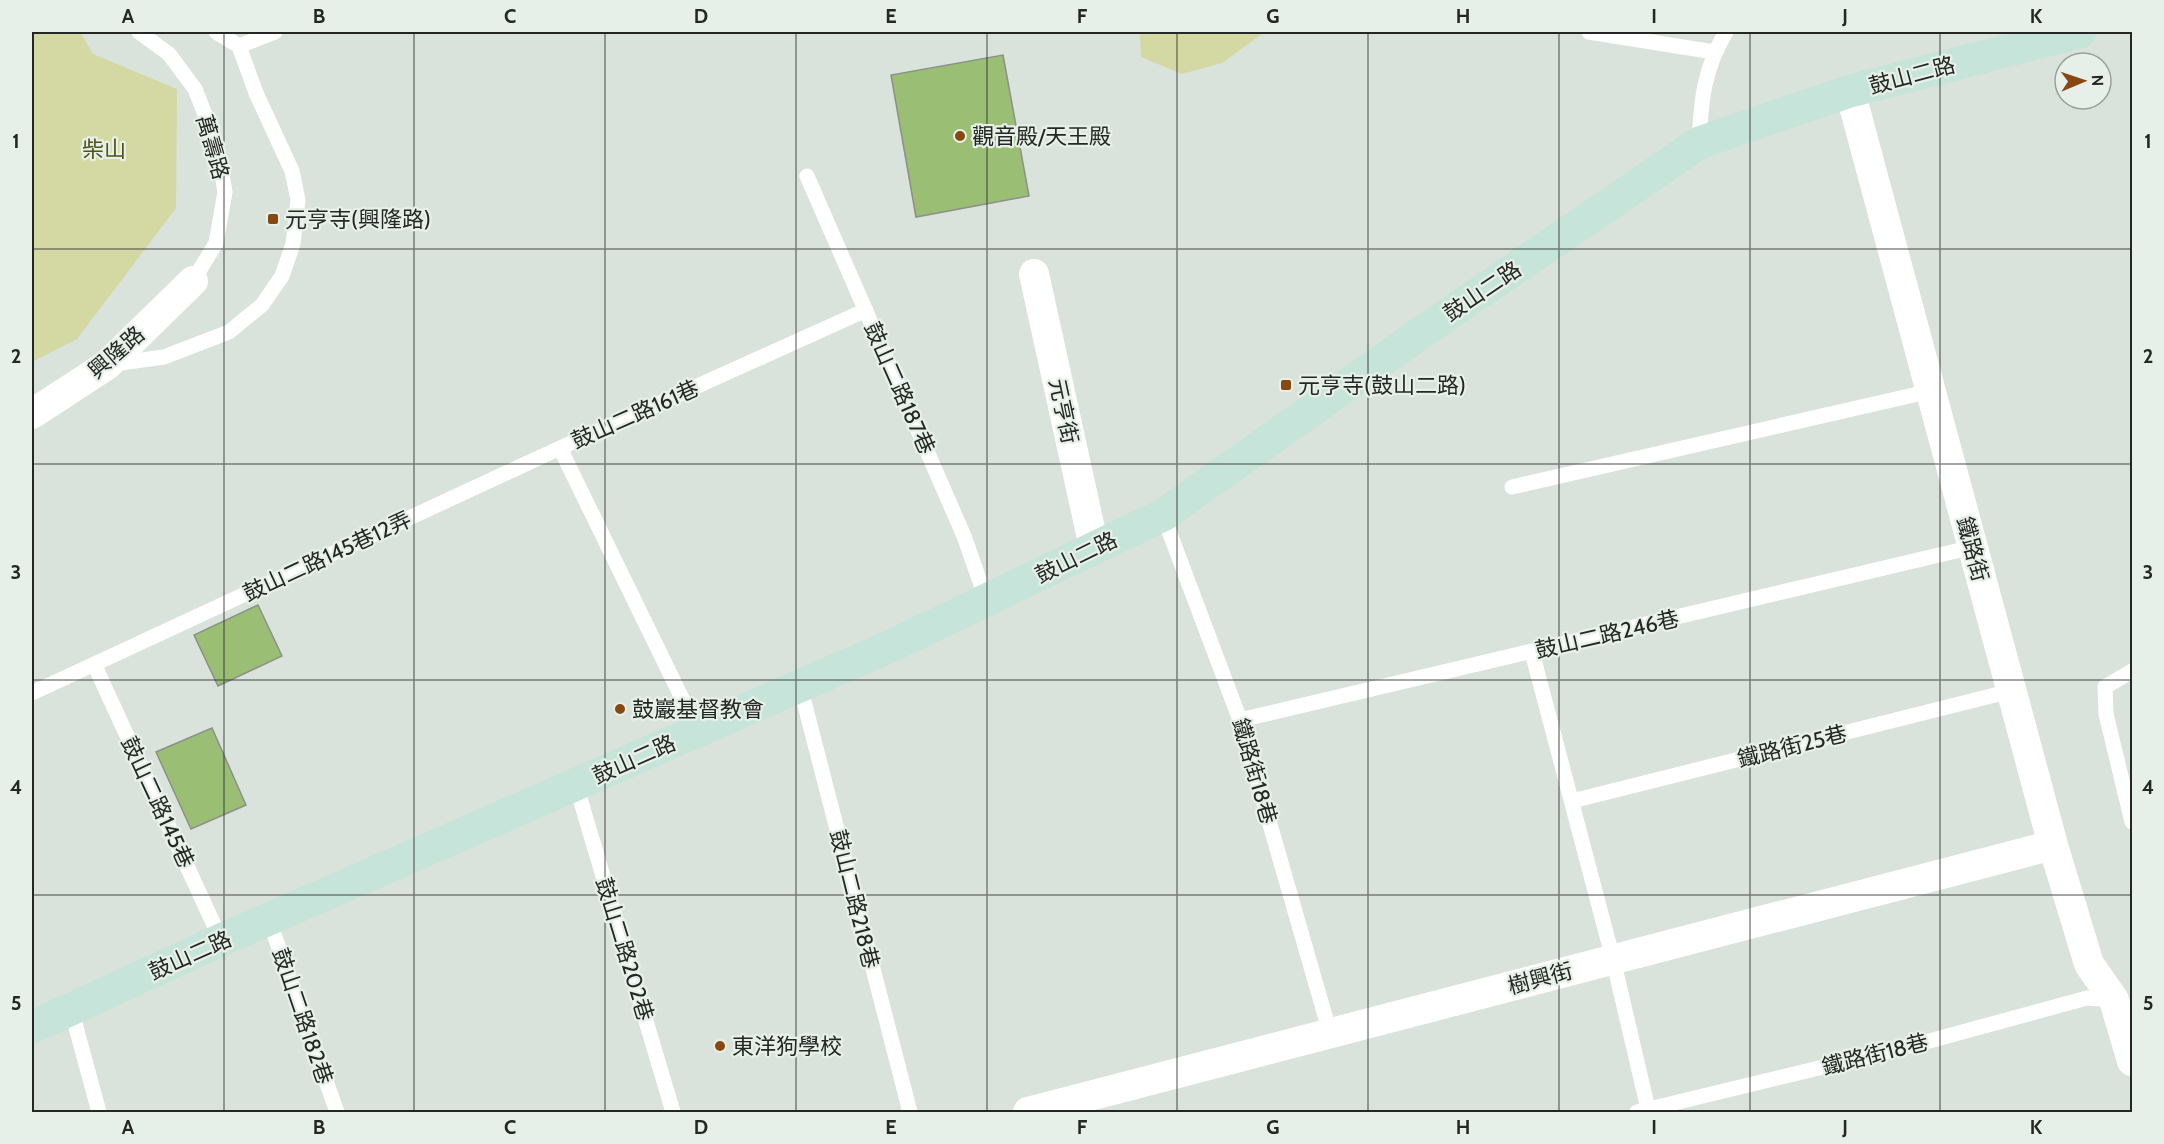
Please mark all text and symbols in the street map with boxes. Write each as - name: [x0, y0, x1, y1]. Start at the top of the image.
- text: A: [122, 4, 135, 28]
- text: B: [313, 4, 325, 28]
- text: C: [504, 4, 516, 28]
- text: D: [694, 4, 708, 28]
- text: E: [885, 4, 897, 28]
- text: F: [1077, 4, 1088, 28]
- text: G: [1266, 4, 1280, 28]
- text: H: [1456, 4, 1470, 28]
- text: I: [1651, 4, 1657, 28]
- text: J: [1841, 4, 1848, 28]
- text: K: [2030, 4, 2043, 28]
- street label: 鼓山二路: [1866, 51, 1958, 100]
- north arrow: [2053, 51, 2113, 111]
- text: N: [2088, 75, 2107, 86]
- street label: 萬壽路: [190, 112, 235, 183]
- place label: 觀音殿/天王殿: [972, 123, 1111, 150]
- text: 1: [12, 129, 20, 153]
- marker: 觀音殿/天王殿: [953, 129, 967, 143]
- text: 1: [2144, 129, 2152, 153]
- park label: 柴山: [82, 136, 126, 163]
- place label: 元亨寺(興隆路): [285, 206, 431, 233]
- marker: 元亨寺(興隆路): [266, 212, 280, 226]
- street label: 鼓山二路: [1438, 256, 1526, 327]
- street label: 鼓山二路187巷: [858, 318, 941, 458]
- street label: 興隆路: [83, 321, 150, 384]
- text: 2: [11, 344, 21, 368]
- text: 2: [2143, 344, 2153, 368]
- place label: 元亨寺(鼓山二路): [1298, 372, 1466, 399]
- street label: 鼓山二路161巷: [567, 374, 703, 455]
- street label: 元亨街: [1043, 376, 1084, 446]
- marker: 元亨寺(鼓山二路): [1279, 378, 1293, 392]
- street label: 鼓山二路145巷12弄: [239, 506, 416, 607]
- street label: 鐵路街: [1951, 514, 1994, 585]
- street label: 鼓山二路: [1031, 526, 1122, 589]
- text: 3: [11, 560, 21, 584]
- text: 3: [2143, 560, 2153, 584]
- street label: 鼓山二路246巷: [1533, 605, 1682, 664]
- place label: 鼓巖基督教會: [632, 696, 764, 723]
- marker: 鼓巖基督教會: [613, 702, 627, 716]
- street label: 鐵路街18巷: [1227, 715, 1282, 827]
- street label: 鐵路街25巷: [1735, 720, 1849, 773]
- street label: 鼓山二路: [589, 729, 680, 790]
- street label: 鼓山二路145巷: [115, 732, 200, 872]
- text: 4: [10, 775, 22, 799]
- text: 4: [2142, 775, 2154, 799]
- street label: 鼓山二路218巷: [824, 827, 885, 971]
- street label: 鼓山二路202巷: [590, 874, 659, 1024]
- street label: 鼓山二路: [145, 925, 236, 986]
- street label: 鼓山二路182巷: [267, 945, 338, 1088]
- street label: 樹興街: [1505, 957, 1576, 1000]
- text: 5: [11, 991, 21, 1015]
- text: 5: [2143, 991, 2153, 1015]
- street label: 鐵路街18巷: [1819, 1028, 1931, 1081]
- place label: 東洋狗學校: [732, 1033, 842, 1060]
- marker: 東洋狗學校: [713, 1039, 727, 1053]
- text: A: [122, 1115, 135, 1139]
- text: B: [313, 1115, 325, 1139]
- text: C: [504, 1115, 516, 1139]
- text: D: [694, 1115, 708, 1139]
- text: E: [885, 1115, 897, 1139]
- text: F: [1077, 1115, 1088, 1139]
- text: G: [1266, 1115, 1280, 1139]
- text: H: [1456, 1115, 1470, 1139]
- text: I: [1651, 1115, 1657, 1139]
- text: J: [1841, 1115, 1848, 1139]
- text: K: [2030, 1115, 2043, 1139]

